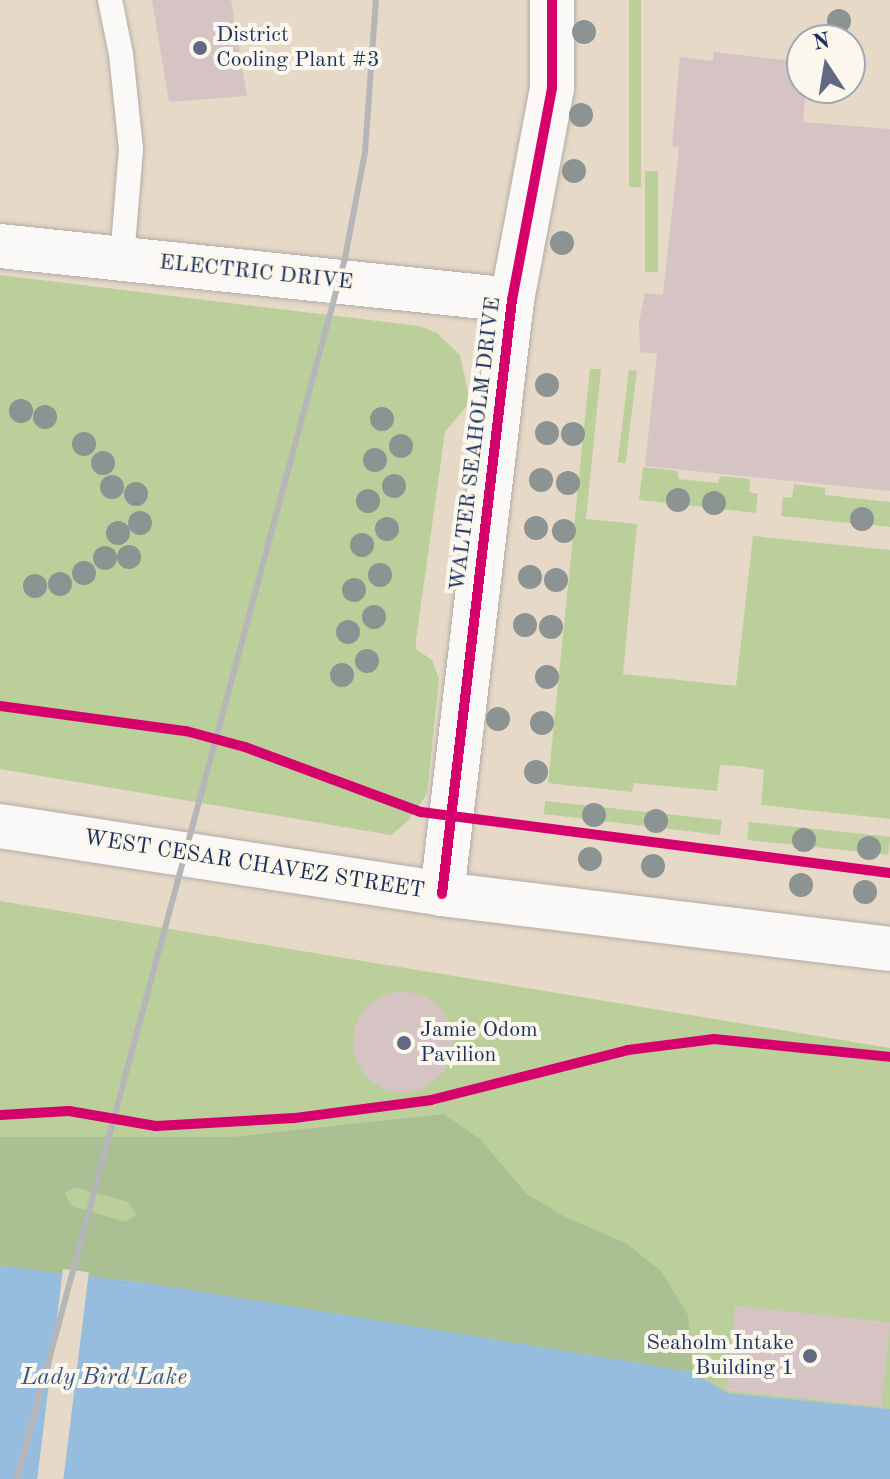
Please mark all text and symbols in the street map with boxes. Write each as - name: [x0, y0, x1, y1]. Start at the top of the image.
- place label: District Cooling Plant #3: [216, 22, 380, 74]
- north arrow: [786, 24, 866, 104]
- text: N: [811, 30, 832, 55]
- marker: District Cooling Plant #3: [191, 39, 209, 57]
- street label: ELECTRIC DRIVE: [158, 250, 354, 296]
- street label: WALTER SEAHOLM DRIVE: [445, 295, 507, 593]
- street label: WEST CESAR CHAVEZ STREET: [82, 825, 426, 905]
- place label: Jamie Odom Pavilion: [420, 1017, 538, 1068]
- marker: Jamie Odom Pavilion: [395, 1034, 413, 1052]
- place label: Seaholm Intake Building 1: [646, 1330, 794, 1382]
- marker: Seaholm Intake Building 1: [801, 1347, 819, 1365]
- water label: Lady Bird Lake: [21, 1365, 187, 1393]

